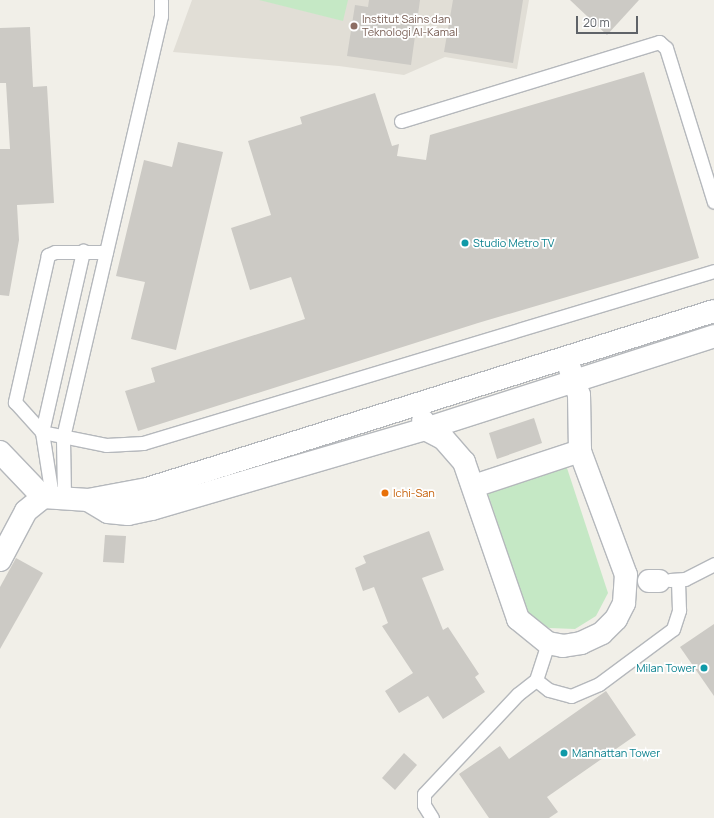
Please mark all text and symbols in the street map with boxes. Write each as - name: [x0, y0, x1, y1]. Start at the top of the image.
- scale bar: [578, 8, 640, 34]
- place label: Institut Sains dan Teknologi Al-Kamal: [362, 13, 458, 39]
- text: 20 m: [583, 14, 610, 31]
- marker: Institut Sains dan Teknologi Al-Kamal: [349, 21, 359, 31]
- place label: Studio Metro TV: [473, 236, 554, 250]
- marker: Studio Metro TV: [460, 238, 470, 248]
- place label: Ichi-San: [393, 486, 435, 500]
- marker: Ichi-San: [380, 488, 390, 498]
- place label: Milan Tower: [636, 661, 696, 675]
- marker: Milan Tower: [699, 663, 709, 673]
- place label: Manhattan Tower: [572, 746, 660, 760]
- marker: Manhattan Tower: [559, 748, 569, 758]

